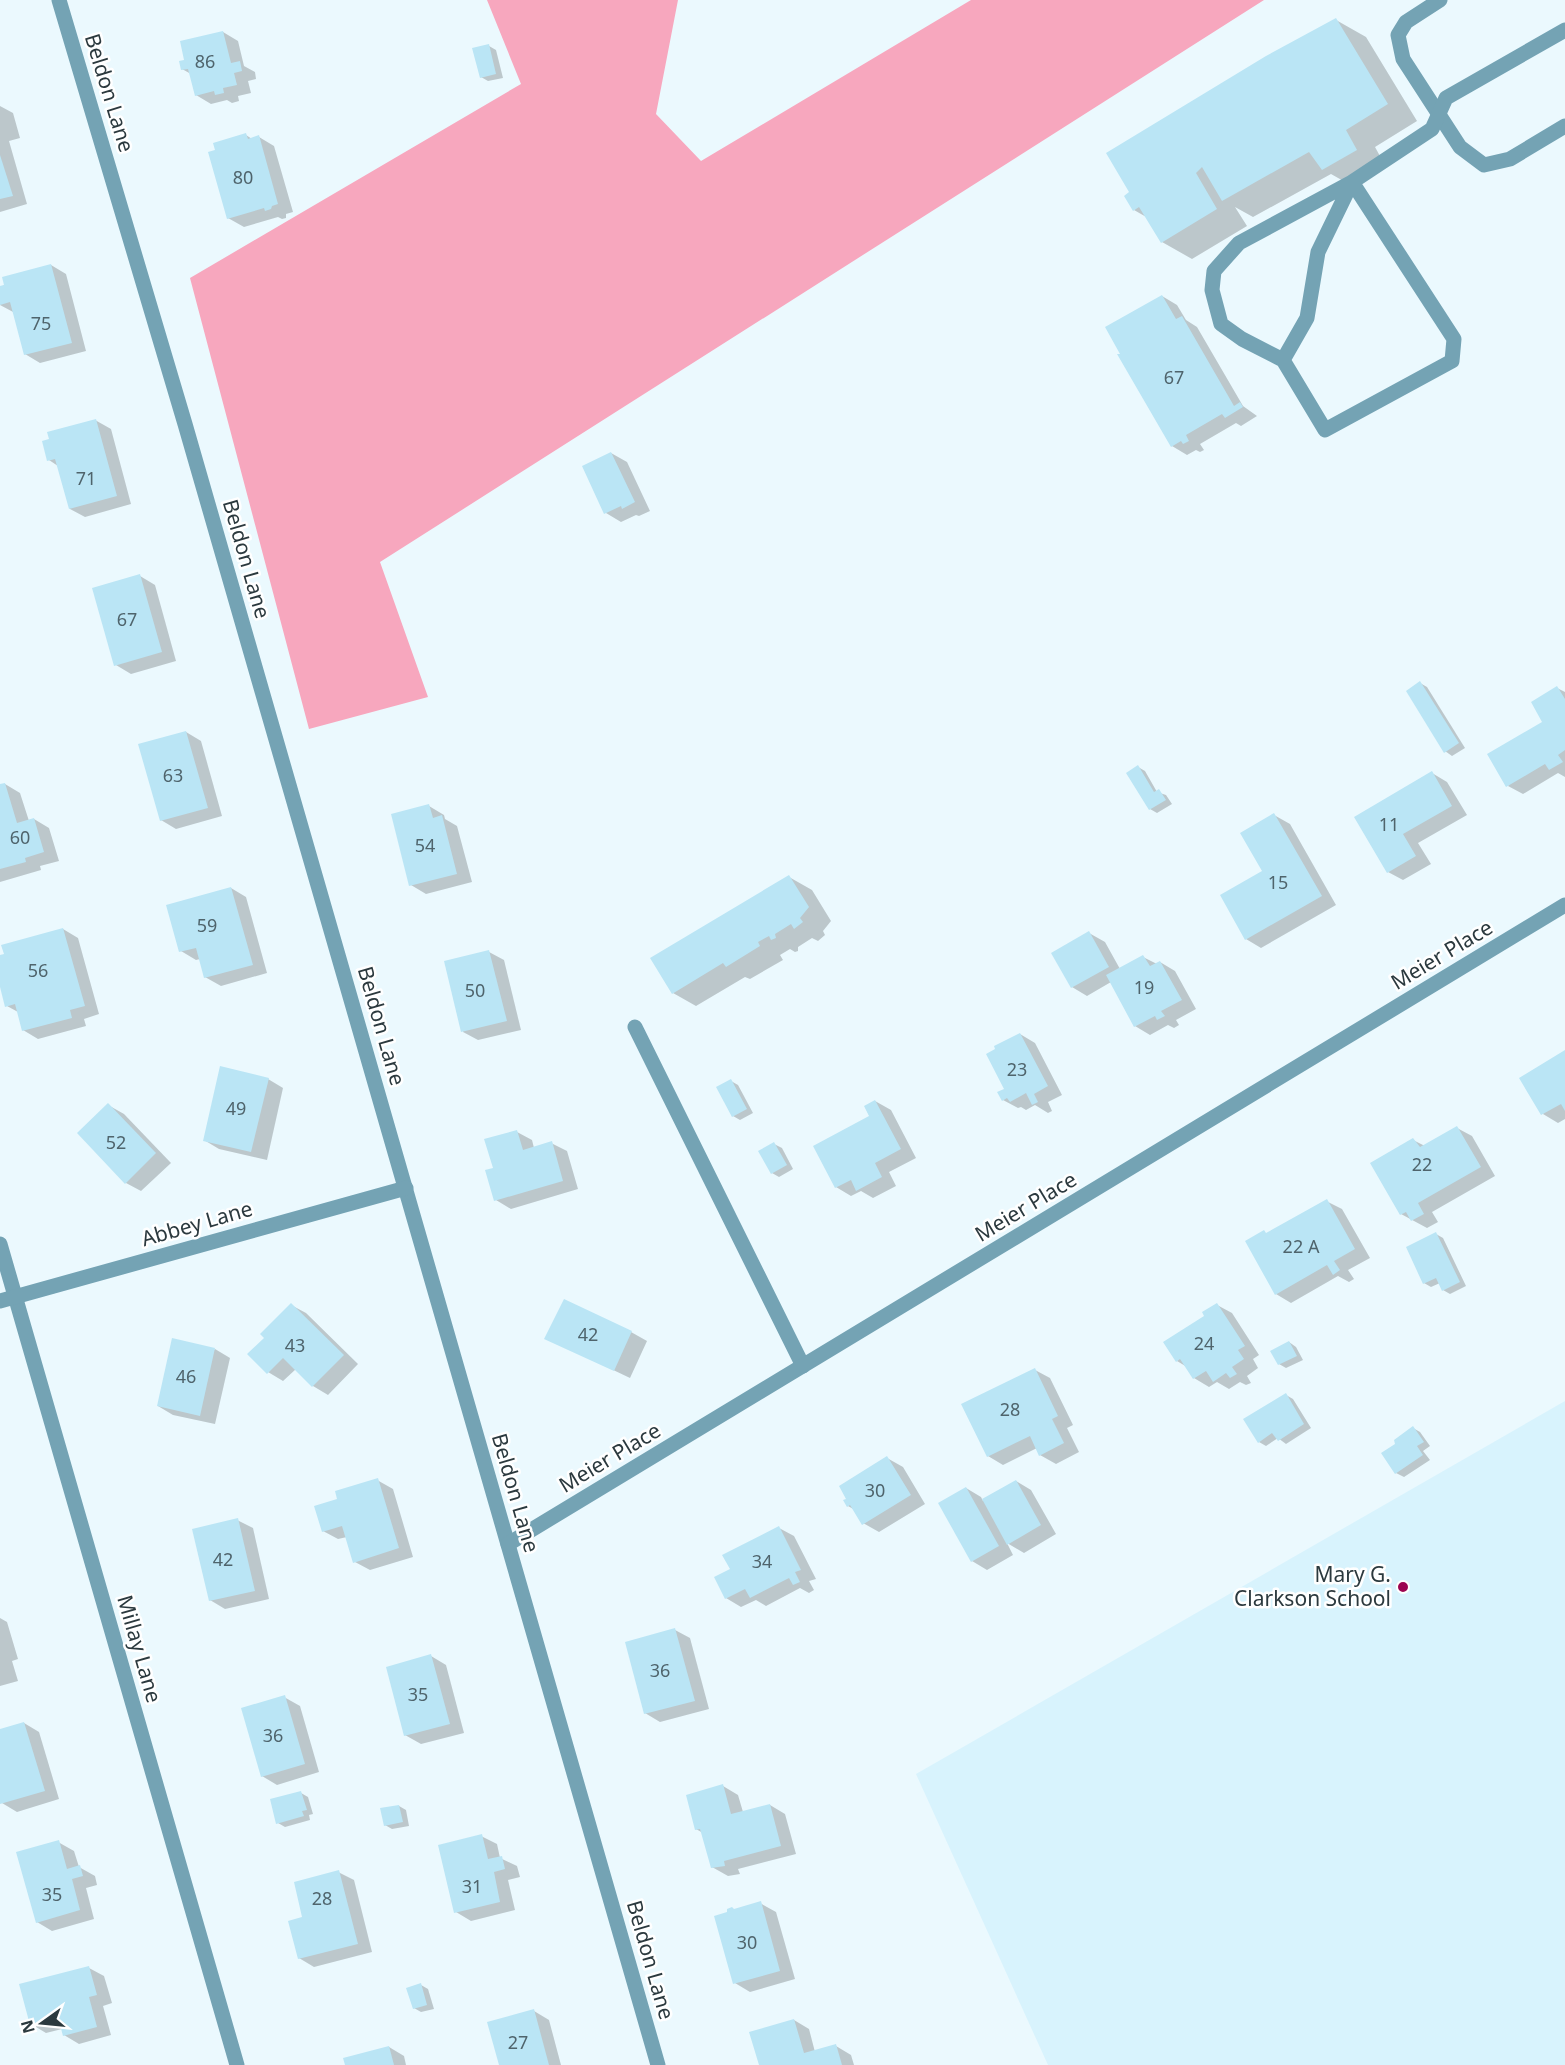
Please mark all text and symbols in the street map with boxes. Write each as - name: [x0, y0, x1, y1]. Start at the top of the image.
- street label: Beldon Lane: [79, 30, 141, 155]
- house number: 86: [195, 49, 215, 73]
- house number: 80: [233, 165, 253, 189]
- house number: 75: [31, 311, 51, 335]
- house number: 67: [1164, 365, 1184, 389]
- house number: 71: [76, 466, 96, 490]
- street label: Beldon Lane: [217, 496, 277, 621]
- house number: 67: [117, 607, 137, 631]
- house number: 63: [163, 763, 183, 787]
- house number: 11: [1379, 812, 1399, 836]
- house number: 60: [10, 825, 30, 849]
- house number: 54: [415, 833, 435, 857]
- house number: 15: [1268, 870, 1288, 894]
- house number: 59: [197, 913, 217, 937]
- street label: Meier Place: [1385, 913, 1498, 996]
- house number: 56: [28, 958, 48, 982]
- street label: Beldon Lane: [352, 963, 412, 1088]
- house number: 19: [1134, 975, 1154, 999]
- house number: 50: [465, 978, 485, 1002]
- house number: 23: [1007, 1057, 1027, 1081]
- house number: 49: [226, 1096, 246, 1120]
- house number: 52: [106, 1130, 126, 1154]
- house number: 22: [1412, 1152, 1432, 1176]
- street label: Meier Place: [969, 1165, 1082, 1248]
- street label: Abbey Lane: [138, 1194, 256, 1252]
- house number: 22 A: [1283, 1234, 1320, 1258]
- house number: 42: [578, 1322, 598, 1346]
- house number: 24: [1194, 1331, 1214, 1355]
- house number: 43: [285, 1333, 305, 1357]
- house number: 46: [176, 1364, 196, 1388]
- house number: 28: [1000, 1397, 1020, 1421]
- street label: Meier Place: [553, 1416, 666, 1499]
- street label: Beldon Lane: [486, 1430, 546, 1555]
- house number: 30: [865, 1478, 885, 1502]
- house number: 42: [213, 1547, 233, 1571]
- house number: 34: [752, 1549, 772, 1573]
- place label: Mary G. Clarkson School: [1234, 1560, 1391, 1612]
- marker: Mary G. Clarkson School: [1396, 1580, 1410, 1594]
- street label: Millay Lane: [111, 1592, 169, 1706]
- house number: 36: [650, 1658, 670, 1682]
- house number: 35: [408, 1682, 428, 1706]
- house number: 36: [263, 1723, 283, 1747]
- house number: 31: [462, 1874, 482, 1898]
- house number: 35: [42, 1882, 62, 1906]
- house number: 28: [312, 1886, 332, 1910]
- street label: Beldon Lane: [621, 1897, 681, 2022]
- house number: 30: [737, 1930, 757, 1954]
- north arrow: [12, 1993, 72, 2053]
- text: N: [15, 2018, 40, 2036]
- house number: 27: [508, 2030, 528, 2054]

